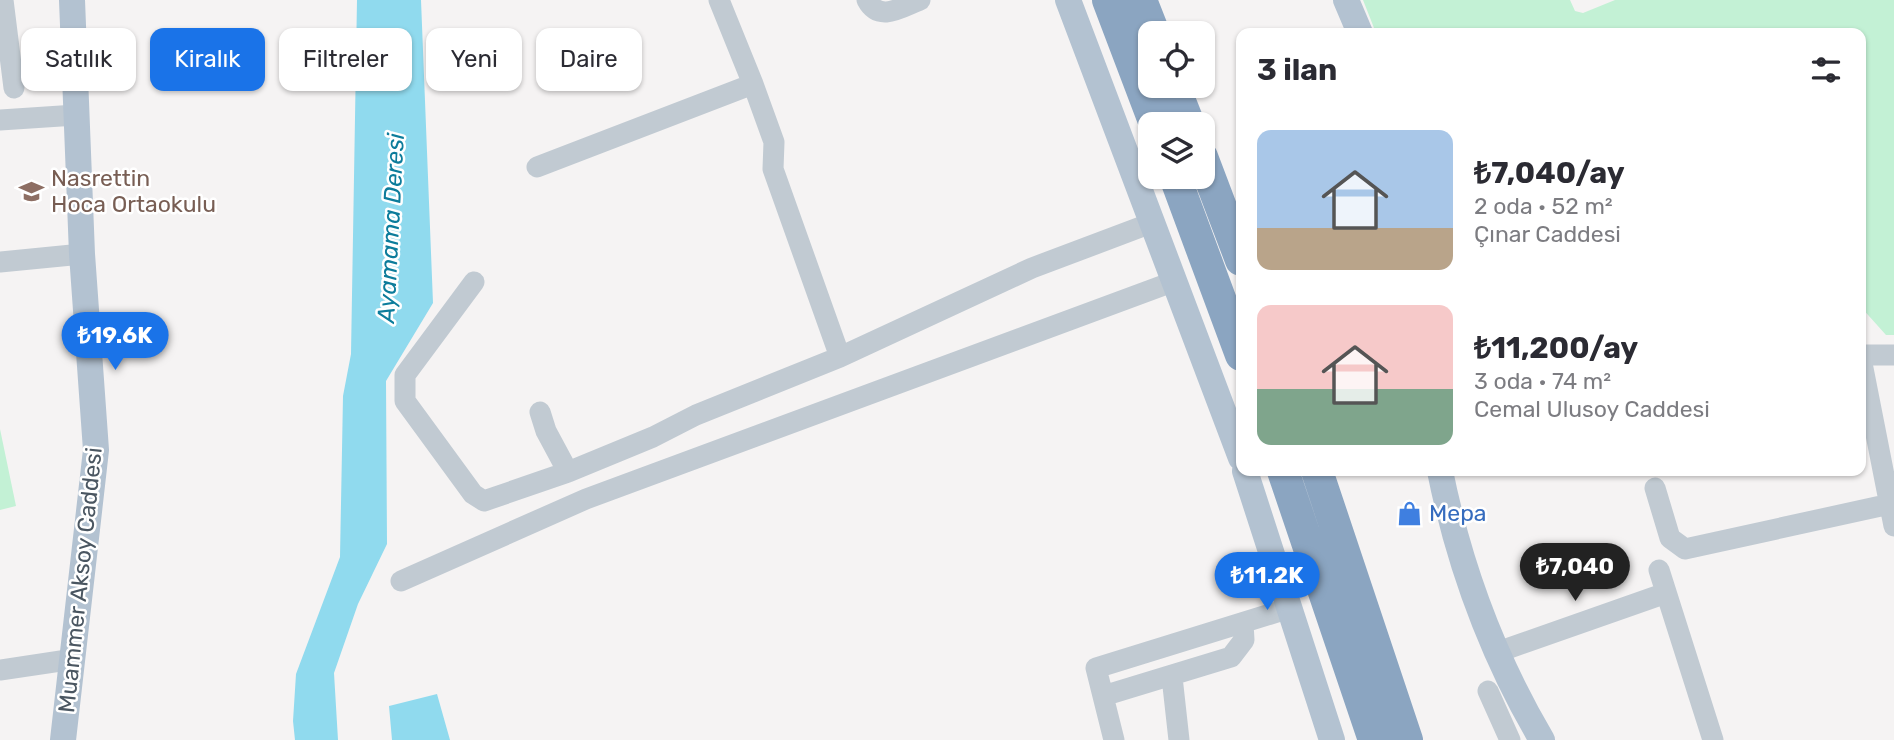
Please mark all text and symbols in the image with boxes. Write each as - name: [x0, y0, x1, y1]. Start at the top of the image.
- map controls: [1138, 21, 1215, 189]
- button: locate: [1138, 21, 1215, 98]
- chip: Satılık: [21, 28, 136, 91]
- chip: Kiralık: [150, 28, 265, 91]
- chip: Filtreler: [279, 28, 412, 91]
- chip: Yeni: [426, 28, 522, 91]
- chip: Daire: [536, 28, 642, 91]
- icon: filters: [1807, 51, 1845, 89]
- text: 3 ilan: [1257, 52, 1337, 88]
- button: layers: [1138, 112, 1215, 189]
- water label: Ayamama Deresi: [372, 131, 410, 326]
- text: ₺7,040/ay: [1474, 155, 1625, 191]
- icon: home: [1313, 158, 1397, 242]
- place label: Nasrettin Hoca Ortaokulu: [51, 164, 216, 218]
- school or university icon: Nasrettin Hoca Ortaokulu: [17, 177, 45, 205]
- text: 2 oda · 52 m²: [1474, 192, 1613, 220]
- text: Çınar Caddesi: [1474, 220, 1621, 248]
- pin: ₺19.6K: [58, 312, 172, 372]
- text: ₺19.6K: [78, 321, 152, 349]
- text: ₺11,200/ay: [1474, 330, 1638, 366]
- icon: home: [1313, 333, 1397, 417]
- text: 3 oda · 74 m²: [1474, 367, 1611, 395]
- text: Cemal Ulusoy Caddesi: [1474, 395, 1710, 423]
- street label: Muammer Aksoy Caddesi: [52, 446, 108, 714]
- shop icon: Mepa: [1395, 499, 1423, 527]
- place label: Mepa: [1429, 499, 1487, 527]
- pin: ₺7,040: [1518, 544, 1632, 603]
- pin: ₺11.2K: [1210, 552, 1324, 612]
- text: ₺7,040: [1536, 552, 1614, 580]
- text: ₺11.2K: [1231, 561, 1303, 589]

